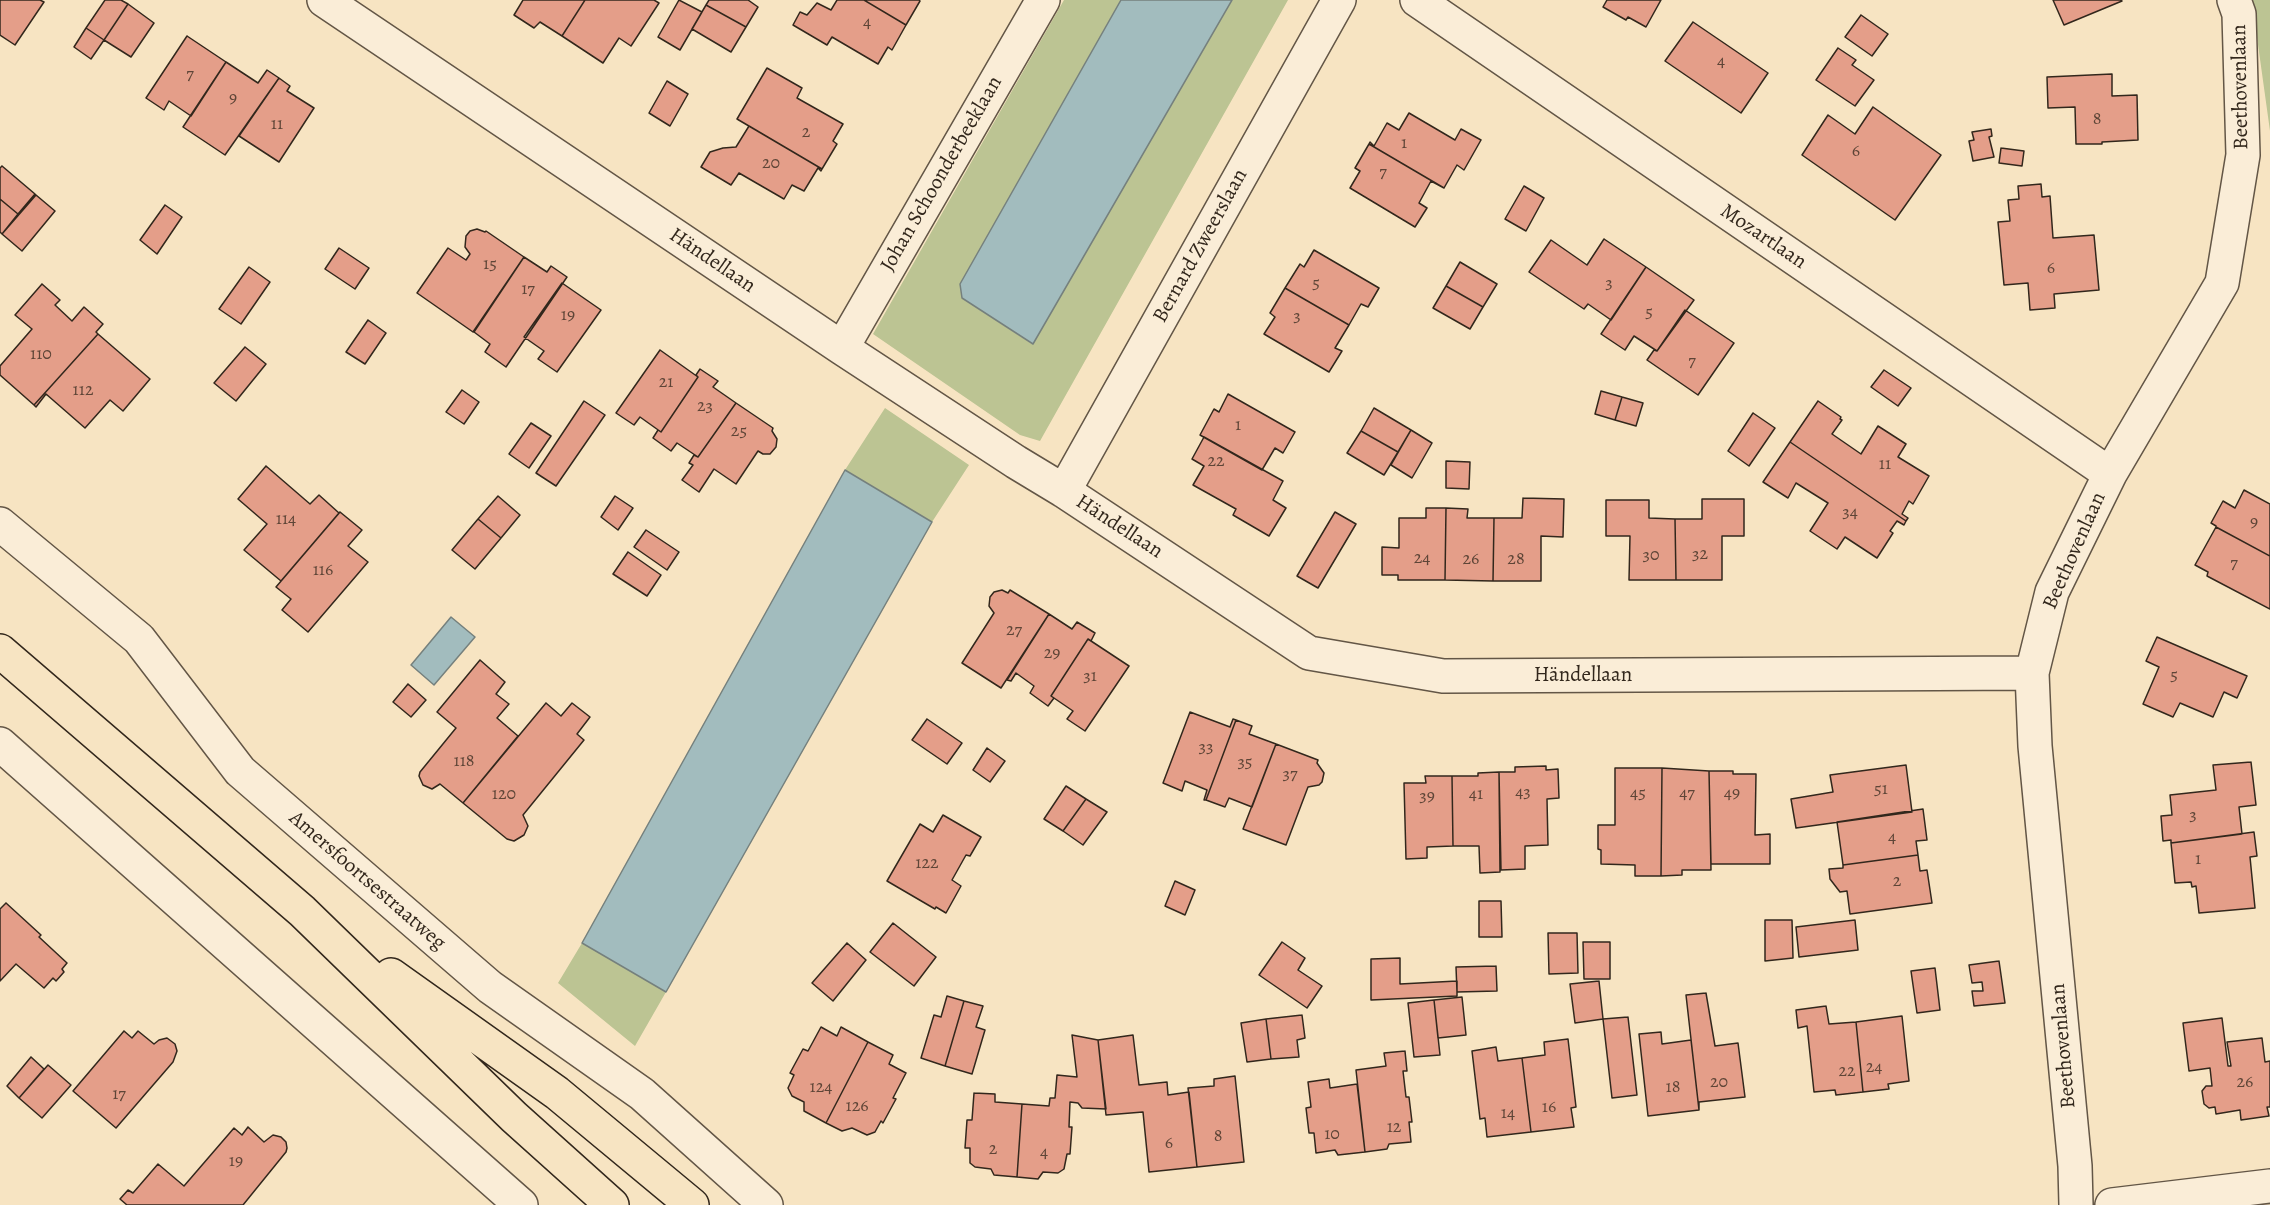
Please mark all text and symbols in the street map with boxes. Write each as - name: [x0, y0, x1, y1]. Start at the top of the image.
- house number: 4: [863, 12, 871, 34]
- street label: Beethovenlaan: [2227, 24, 2255, 150]
- house number: 4: [1717, 51, 1725, 73]
- house number: 7: [186, 64, 194, 86]
- street label: Johan Schoonderbeeklaan: [876, 72, 1008, 276]
- house number: 9: [229, 88, 237, 110]
- house number: 8: [2093, 109, 2101, 131]
- house number: 11: [271, 114, 283, 136]
- house number: 2: [802, 122, 810, 144]
- house number: 1: [1401, 133, 1407, 155]
- house number: 6: [1852, 141, 1860, 163]
- house number: 20: [762, 153, 780, 175]
- house number: 7: [1379, 162, 1387, 184]
- street label: Bernard Zweerslaan: [1148, 165, 1254, 327]
- street label: Mozartlaan: [1715, 199, 1811, 275]
- street label: Händellaan: [664, 223, 760, 299]
- house number: 15: [483, 254, 497, 276]
- house number: 6: [2047, 258, 2055, 280]
- house number: 5: [1312, 273, 1320, 295]
- house number: 3: [1605, 273, 1613, 295]
- house number: 17: [521, 279, 535, 301]
- house number: 5: [1645, 302, 1653, 324]
- house number: 19: [561, 305, 575, 327]
- house number: 3: [1293, 306, 1301, 328]
- house number: 110: [30, 344, 52, 366]
- house number: 7: [1688, 351, 1696, 373]
- house number: 21: [659, 372, 673, 394]
- house number: 112: [73, 380, 93, 402]
- house number: 23: [697, 396, 713, 418]
- house number: 1: [1235, 415, 1241, 437]
- house number: 25: [731, 421, 747, 443]
- house number: 22: [1207, 451, 1225, 473]
- house number: 11: [1879, 454, 1891, 476]
- street label: Beethovenlaan: [2038, 489, 2112, 613]
- street label: Händellaan: [1071, 490, 1167, 564]
- house number: 34: [1842, 502, 1858, 524]
- house number: 114: [276, 509, 296, 531]
- house number: 9: [2250, 512, 2258, 534]
- house number: 32: [1692, 544, 1708, 566]
- house number: 30: [1642, 545, 1660, 567]
- house number: 24: [1414, 548, 1430, 570]
- house number: 26: [1463, 549, 1479, 571]
- house number: 28: [1507, 549, 1525, 571]
- house number: 7: [2230, 553, 2238, 575]
- house number: 116: [313, 560, 333, 582]
- house number: 27: [1006, 620, 1022, 642]
- house number: 29: [1044, 643, 1060, 665]
- street label: Händellaan: [1534, 663, 1632, 689]
- house number: 5: [2170, 665, 2178, 687]
- house number: 31: [1083, 666, 1097, 688]
- house number: 33: [1199, 737, 1213, 759]
- house number: 118: [453, 751, 475, 773]
- house number: 35: [1237, 752, 1253, 774]
- house number: 37: [1282, 764, 1298, 786]
- house number: 51: [1874, 779, 1888, 801]
- house number: 43: [1515, 782, 1531, 804]
- house number: 45: [1630, 783, 1646, 805]
- house number: 47: [1679, 783, 1695, 805]
- house number: 49: [1724, 783, 1740, 805]
- house number: 120: [492, 784, 516, 806]
- house number: 41: [1469, 784, 1483, 806]
- house number: 39: [1419, 786, 1435, 808]
- house number: 3: [2189, 805, 2197, 827]
- street label: Amersfoortsestraatweg: [283, 806, 451, 956]
- house number: 4: [1888, 827, 1896, 849]
- house number: 1: [2195, 849, 2201, 871]
- house number: 122: [915, 853, 939, 875]
- house number: 2: [1893, 871, 1901, 893]
- street label: Beethovenlaan: [2046, 982, 2082, 1110]
- house number: 24: [1866, 1057, 1882, 1079]
- house number: 22: [1838, 1061, 1856, 1083]
- house number: 20: [1710, 1072, 1728, 1094]
- house number: 26: [2237, 1072, 2253, 1094]
- house number: 124: [810, 1077, 832, 1099]
- house number: 18: [1666, 1077, 1680, 1099]
- house number: 17: [112, 1084, 126, 1106]
- house number: 126: [845, 1096, 869, 1118]
- house number: 16: [1542, 1097, 1556, 1119]
- house number: 14: [1501, 1103, 1515, 1125]
- house number: 12: [1387, 1117, 1401, 1139]
- house number: 10: [1324, 1124, 1340, 1146]
- house number: 8: [1214, 1126, 1222, 1148]
- house number: 6: [1165, 1133, 1173, 1155]
- house number: 2: [989, 1139, 997, 1161]
- house number: 4: [1040, 1142, 1048, 1164]
- house number: 19: [229, 1151, 243, 1173]

